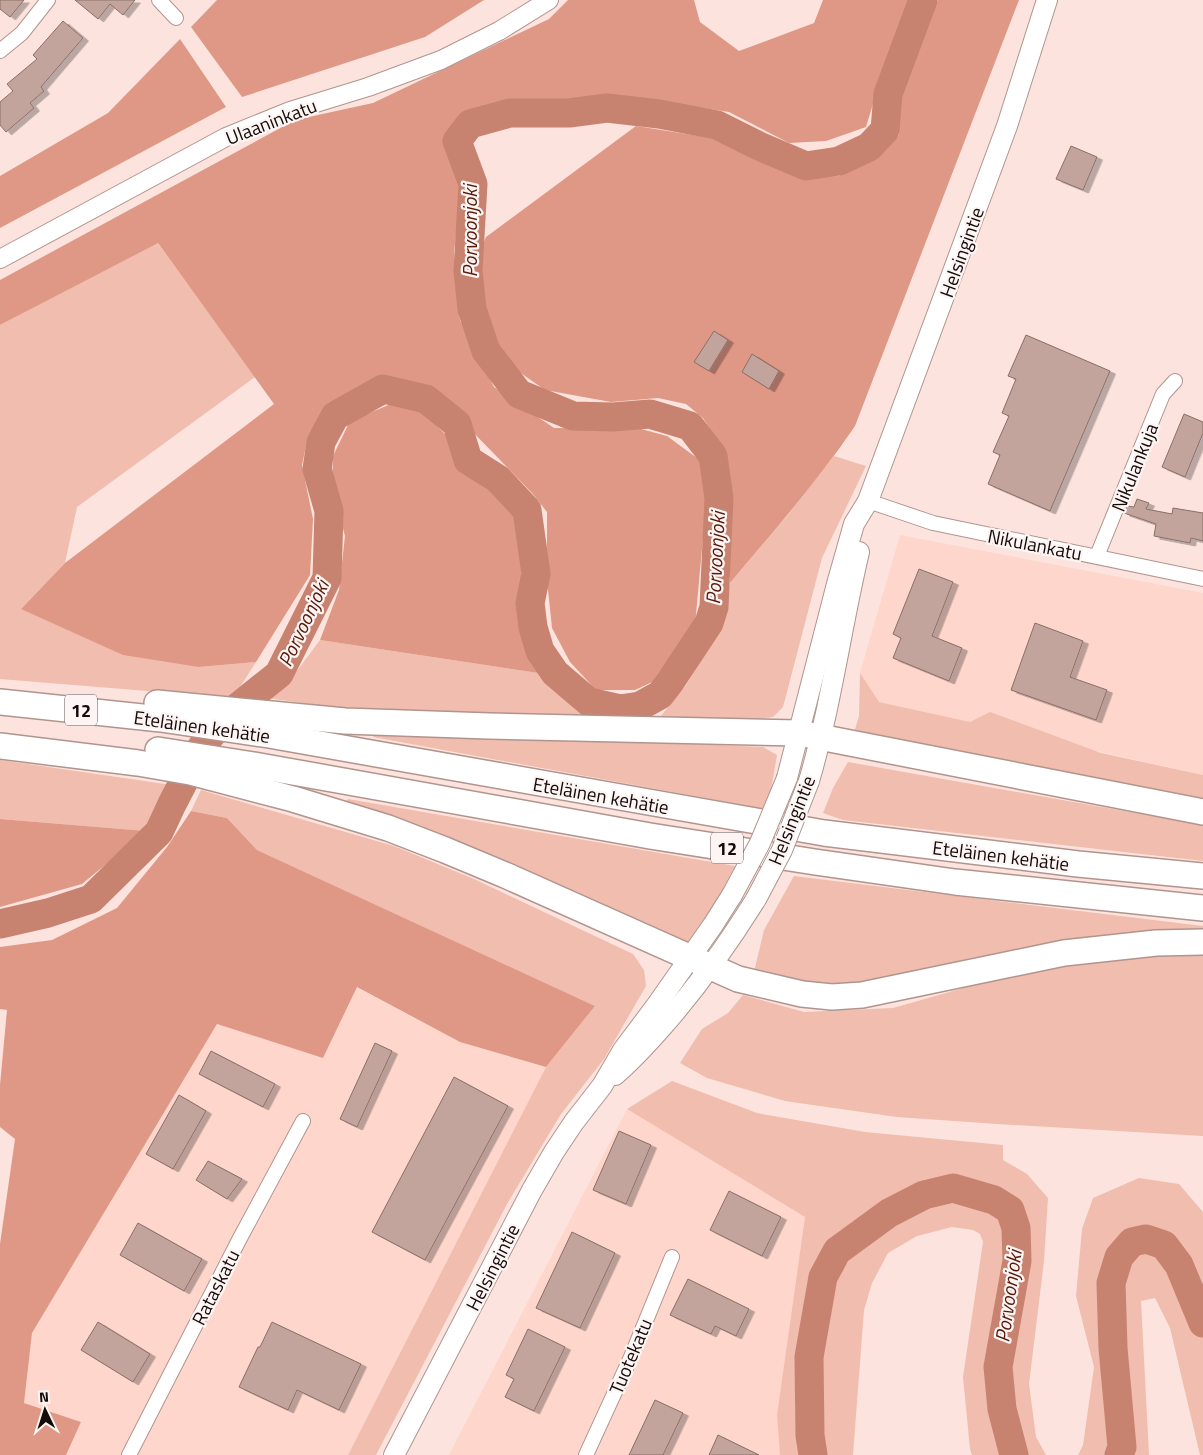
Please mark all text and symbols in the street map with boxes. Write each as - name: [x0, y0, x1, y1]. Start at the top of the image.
- street label: Ulaaninkatu: [221, 90, 321, 152]
- water label: Porvoonjoki: [454, 182, 485, 277]
- street label: Helsingintie: [931, 203, 991, 301]
- street label: Nikulankuja: [1103, 418, 1165, 516]
- water label: Porvoonjoki: [697, 508, 733, 605]
- street label: Nikulankatu: [985, 521, 1085, 567]
- water label: Porvoonjoki: [269, 572, 338, 672]
- road number: 12: [65, 694, 97, 726]
- street label: Eteläinen kehätie: [132, 702, 272, 750]
- street label: Eteläinen kehätie: [531, 769, 671, 821]
- street label: Helsingintie: [760, 771, 822, 869]
- road number: 12: [711, 832, 743, 864]
- street label: Eteläinen kehätie: [931, 832, 1071, 878]
- street label: Helsingintie: [458, 1218, 526, 1316]
- street label: Rataskatu: [184, 1244, 246, 1330]
- water label: Porvoonjoki: [986, 1245, 1030, 1344]
- street label: Tuotekatu: [601, 1314, 659, 1398]
- north arrow: [20, 1385, 70, 1435]
- text: N: [38, 1386, 50, 1407]

